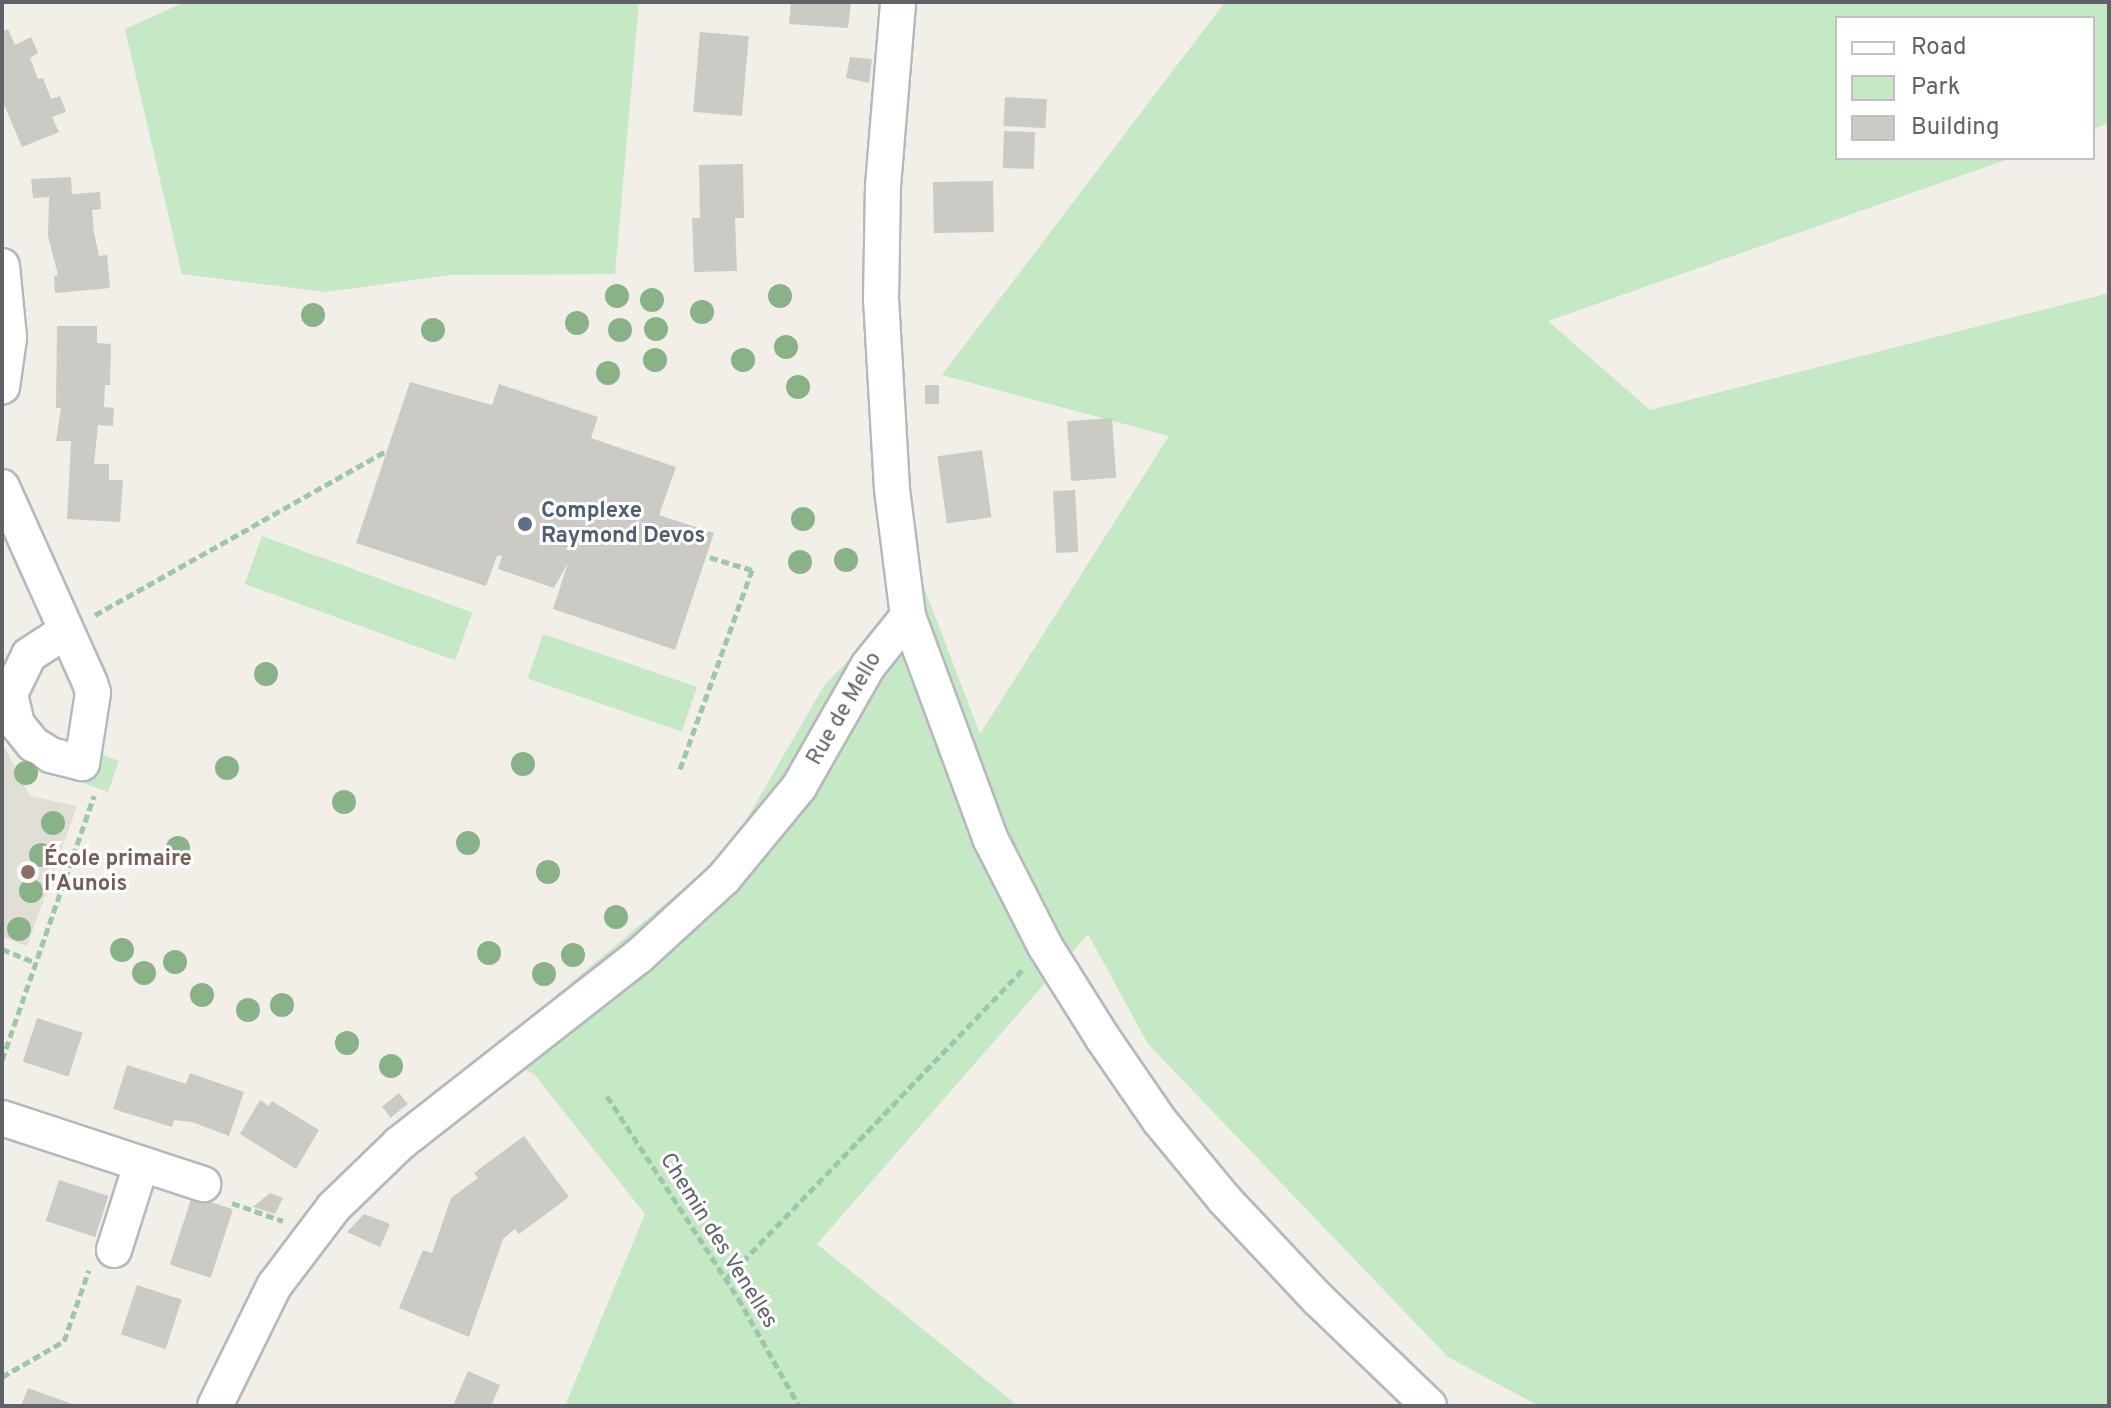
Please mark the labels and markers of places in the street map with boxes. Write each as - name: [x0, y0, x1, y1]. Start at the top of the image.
- place label: Complexe Raymond Devos: [541, 498, 705, 550]
- marker: Complexe Raymond Devos: [516, 515, 534, 533]
- place label: École primaire l'Aunois: [44, 846, 192, 898]
- marker: École primaire l'Aunois: [19, 863, 37, 881]

